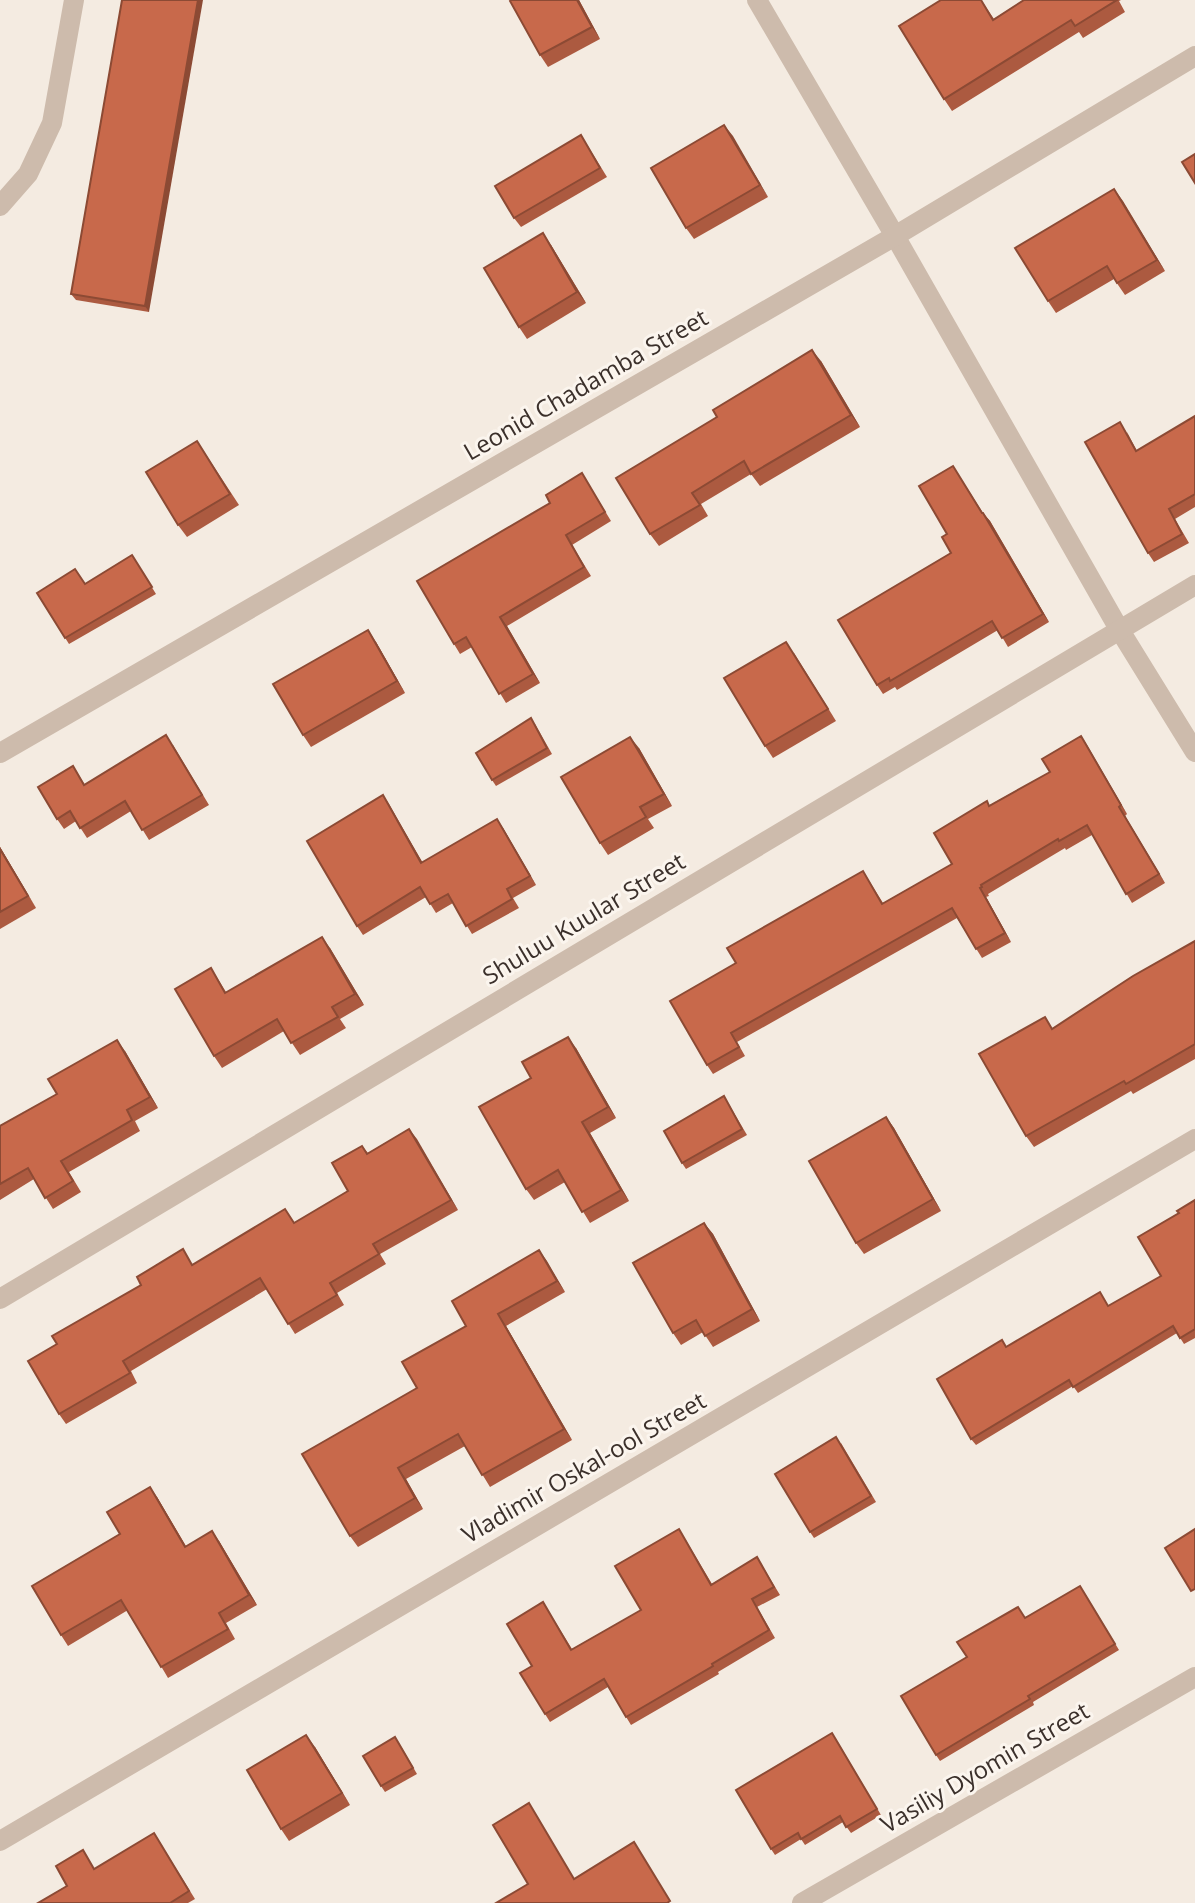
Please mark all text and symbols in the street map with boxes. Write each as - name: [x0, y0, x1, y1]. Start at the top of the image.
- street label: Leonid Chadamba Street: [457, 300, 713, 467]
- street label: Shuluu Kuular Street: [476, 844, 691, 991]
- street label: Vladimir Oskal-ool Street: [455, 1383, 711, 1550]
- street label: Vasiliy Dyomin Street: [874, 1693, 1095, 1840]

